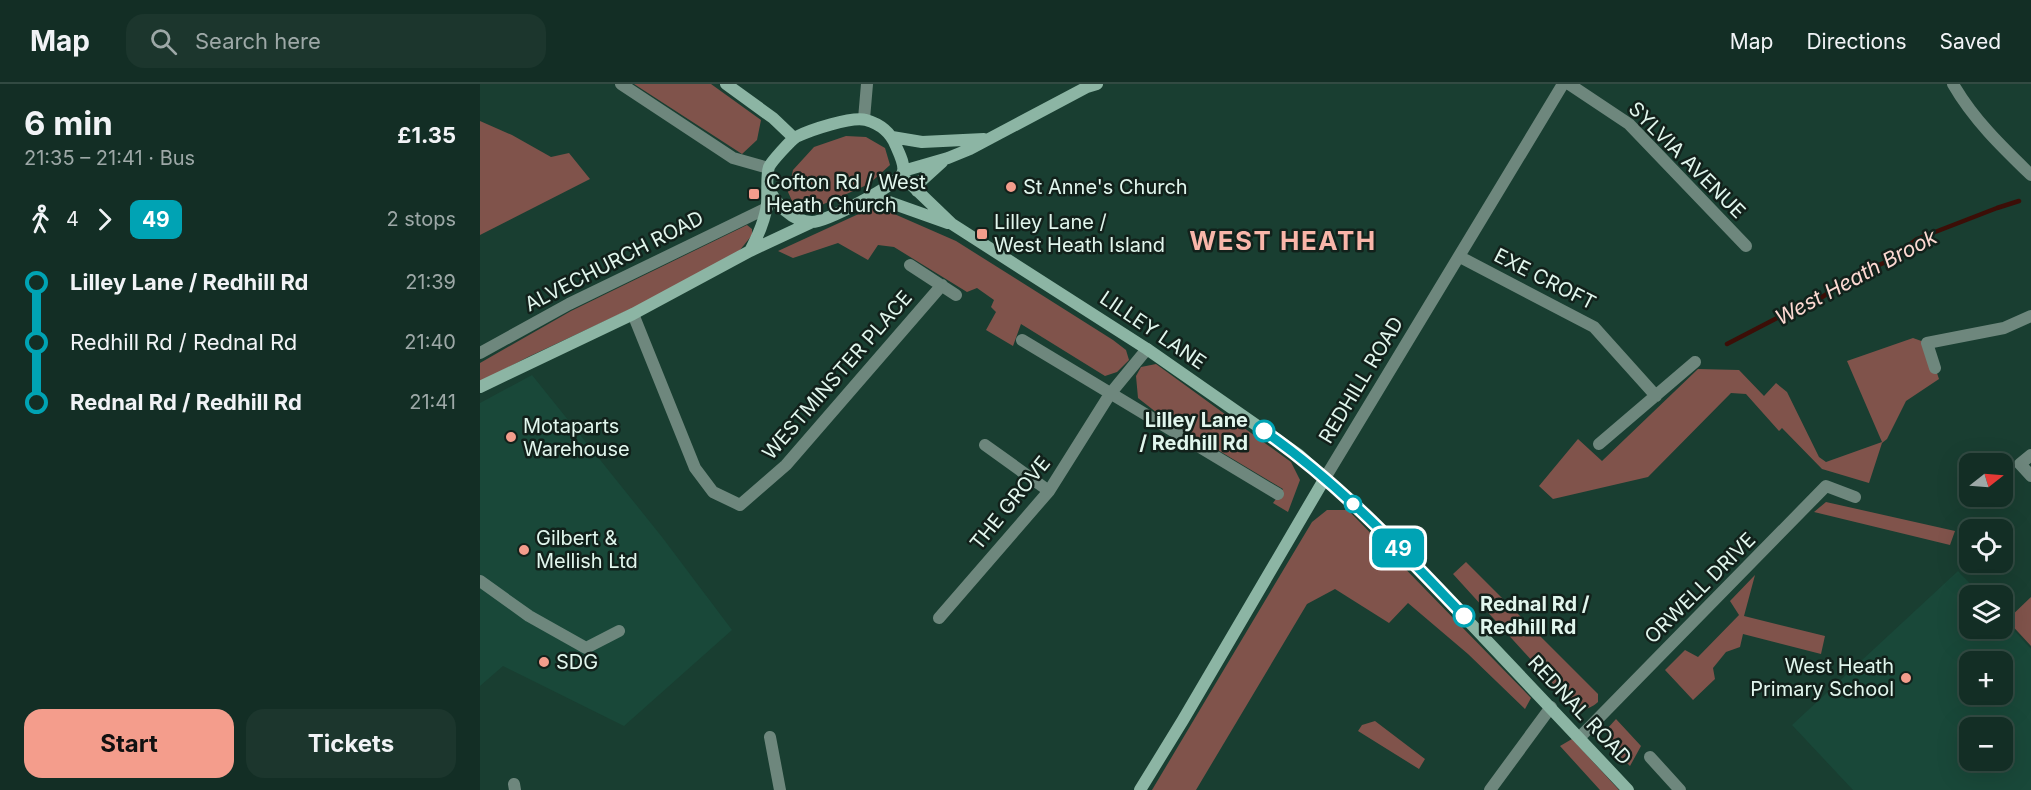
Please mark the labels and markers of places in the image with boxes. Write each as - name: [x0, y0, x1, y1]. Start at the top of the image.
- place label: Cofton Rd / West Heath Church: [766, 170, 926, 217]
- place label: St Anne's Church: [1023, 175, 1188, 199]
- marker: St Anne's Church: [1004, 180, 1018, 194]
- marker: Cofton Rd / West Heath Church: [747, 187, 761, 201]
- place label: Lilley Lane / West Heath Island: [994, 210, 1165, 257]
- marker: Lilley Lane / West Heath Island: [975, 227, 989, 241]
- place label: Lilley Lane / Redhill Rd: [1139, 408, 1248, 455]
- place label: Motaparts Warehouse: [523, 414, 630, 461]
- marker: Lilley Lane / Redhill Rd: [1253, 420, 1275, 442]
- marker: Motaparts Warehouse: [504, 430, 518, 444]
- unlabelled marker: [1344, 495, 1362, 513]
- place label: Gilbert & Mellish Ltd: [536, 526, 638, 573]
- marker: Gilbert & Mellish Ltd: [517, 543, 531, 557]
- place label: Rednal Rd / Redhill Rd: [1480, 592, 1590, 639]
- marker: Rednal Rd / Redhill Rd: [1453, 605, 1475, 627]
- place label: SDG: [556, 650, 598, 674]
- place label: West Heath Primary School: [1750, 654, 1894, 701]
- marker: SDG: [537, 655, 551, 669]
- marker: West Heath Primary School: [1899, 671, 1913, 685]

